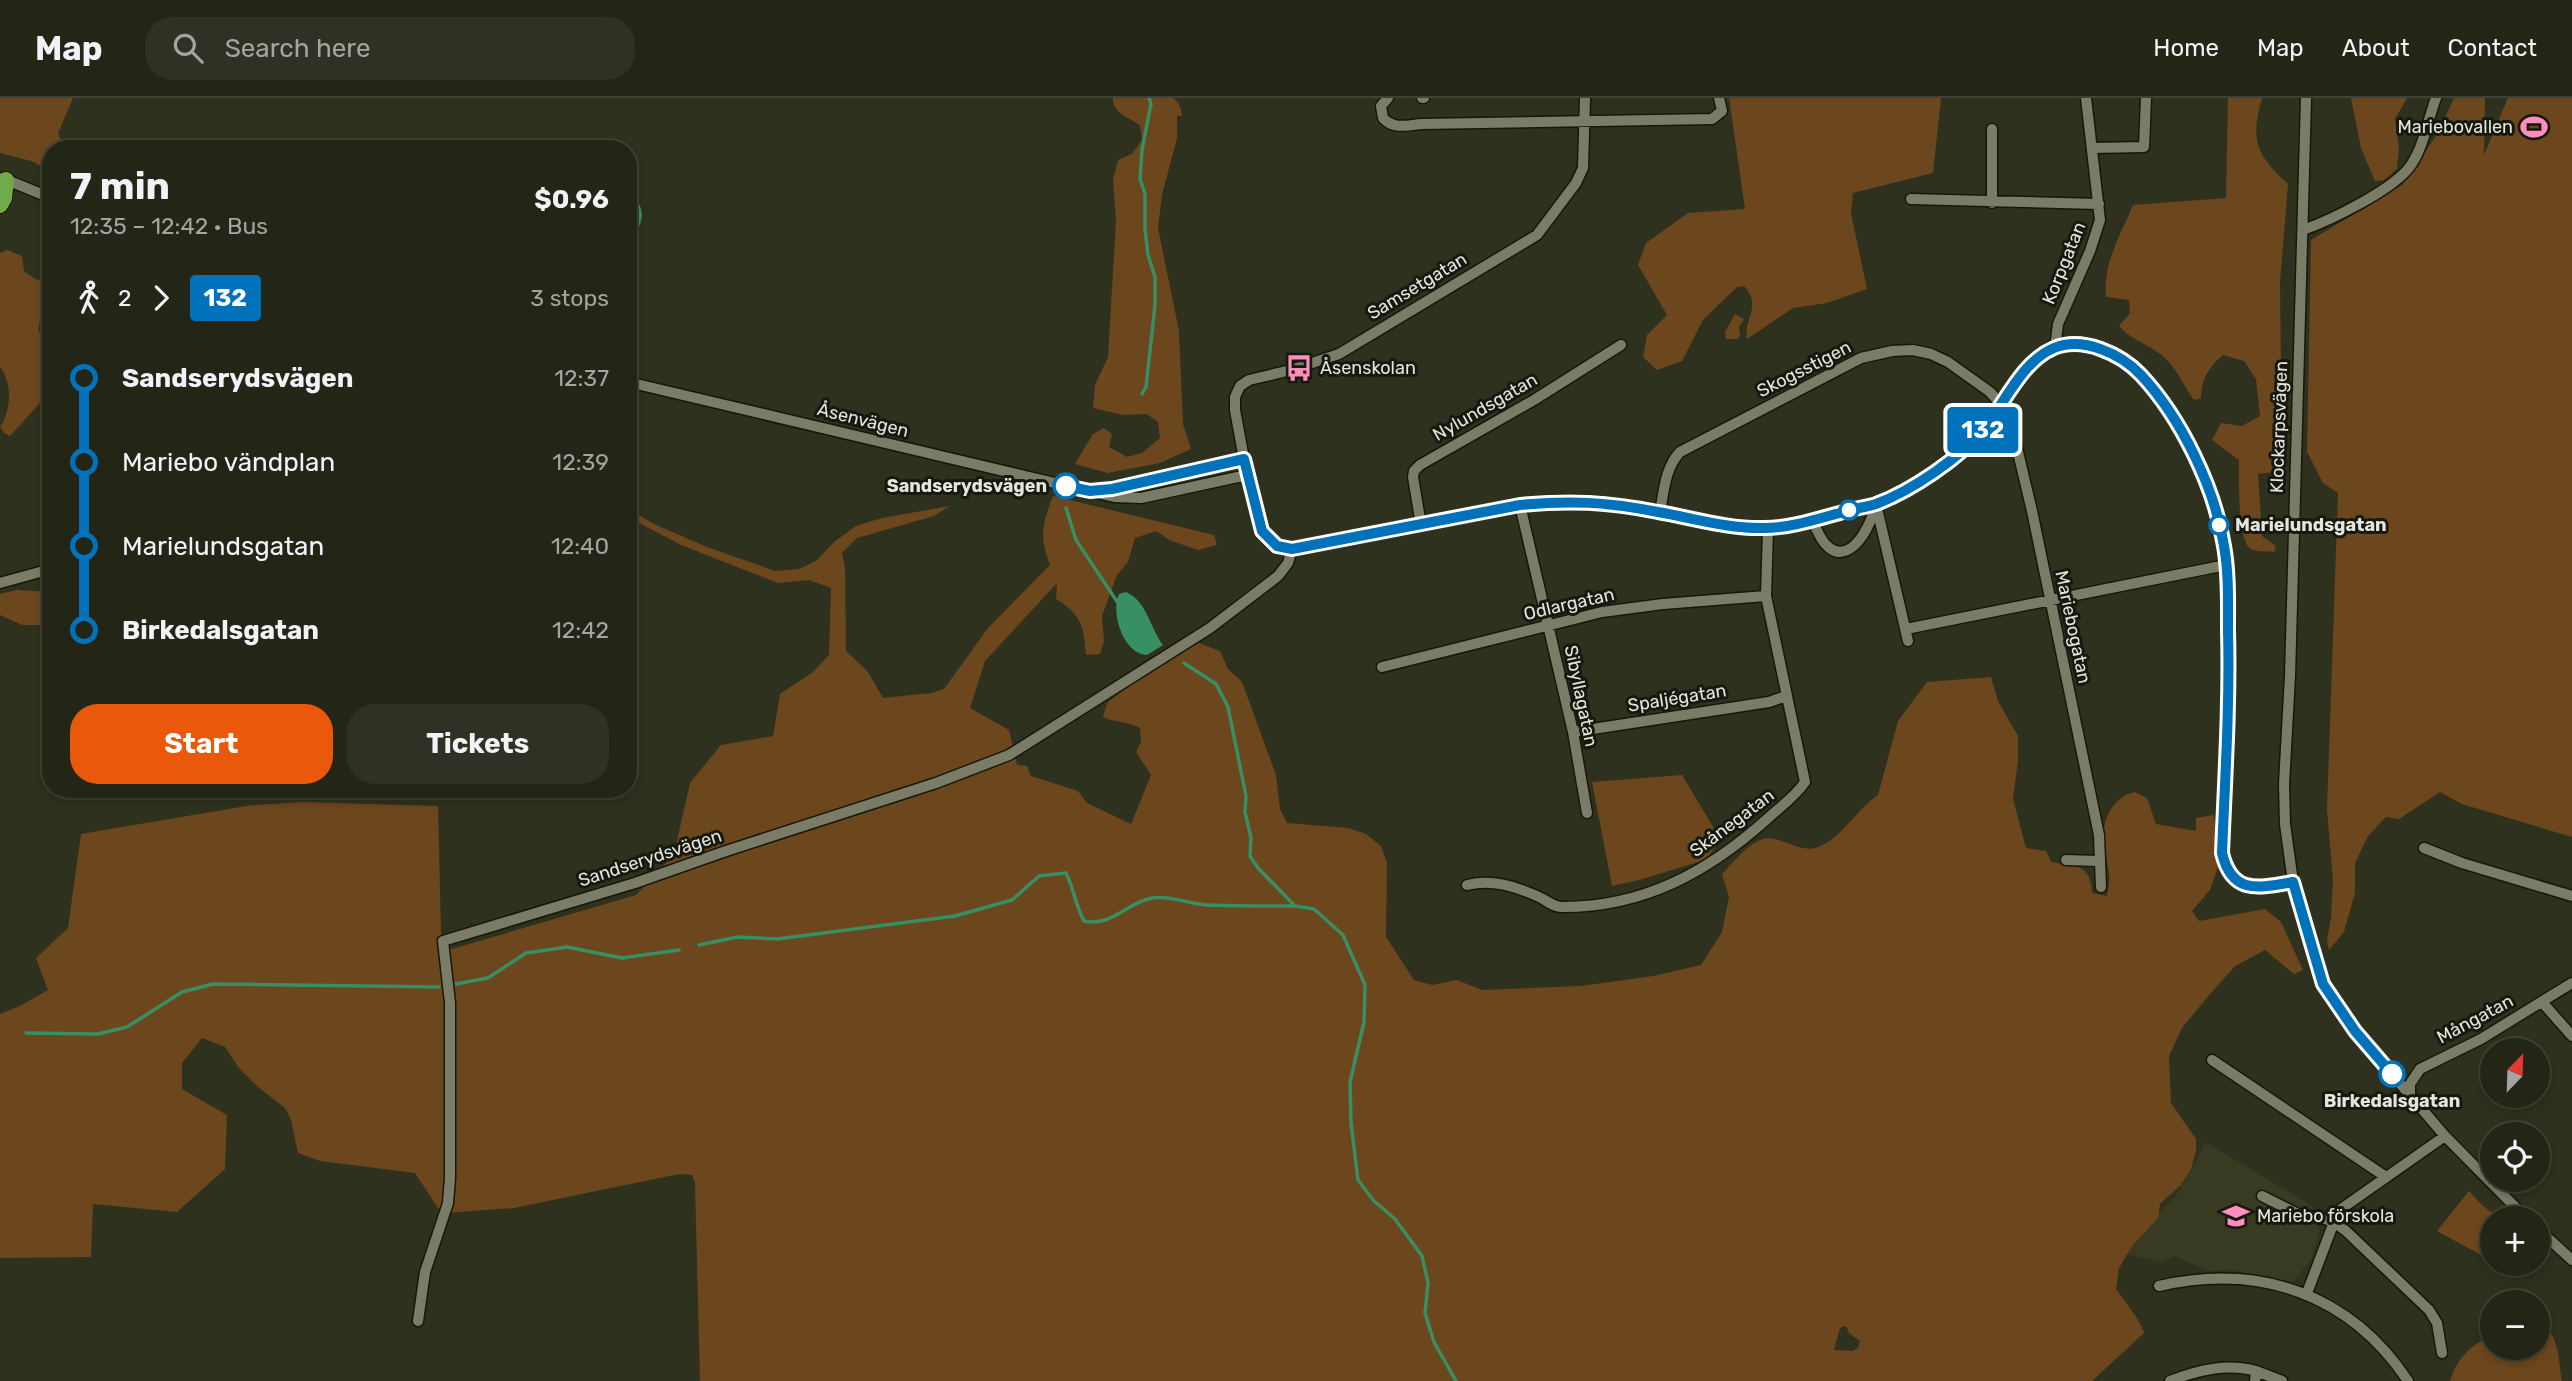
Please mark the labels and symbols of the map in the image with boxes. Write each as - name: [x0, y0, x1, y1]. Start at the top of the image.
- sports icon: Mariebovallen: [2519, 112, 2549, 142]
- place label: Mariebovallen: [2398, 116, 2513, 138]
- street label: Korpgatan: [2038, 219, 2090, 307]
- street label: Samsetgatan: [1363, 248, 1471, 324]
- street label: Skogsstigen: [1753, 336, 1855, 402]
- bus stop icon: Åsenskolan: [1284, 353, 1314, 383]
- place label: Åsenskolan: [1320, 357, 1416, 379]
- street label: Klockarpsvägen: [2266, 361, 2292, 493]
- street label: Nylundsgatan: [1429, 368, 1541, 446]
- street label: Åsenvägen: [815, 398, 911, 442]
- line badge: 132: [1943, 407, 2023, 453]
- marker: Sandserydsvägen: [1053, 473, 1079, 499]
- place label: Sandserydsvägen: [887, 475, 1047, 497]
- unlabelled marker: [1839, 500, 1859, 520]
- place label: Marielundsgatan: [2235, 514, 2387, 536]
- marker: Marielundsgatan: [2209, 515, 2229, 535]
- street label: Mariebogatan: [2050, 568, 2096, 686]
- street label: Odlargatan: [1522, 583, 1616, 625]
- street label: Sibyllagatan: [1560, 643, 1602, 749]
- street label: Spaljégatan: [1626, 679, 1728, 717]
- street label: Skånegatan: [1686, 784, 1778, 862]
- street label: Sandserydsvägen: [576, 824, 724, 892]
- street label: Mångatan: [2433, 990, 2517, 1048]
- north arrow: [2480, 1038, 2550, 1108]
- marker: Birkedalsgatan: [2379, 1061, 2405, 1087]
- place label: Birkedalsgatan: [2324, 1090, 2460, 1112]
- school or university icon: Mariebo förskola: [2221, 1201, 2251, 1231]
- place label: Mariebo förskola: [2257, 1205, 2394, 1227]

